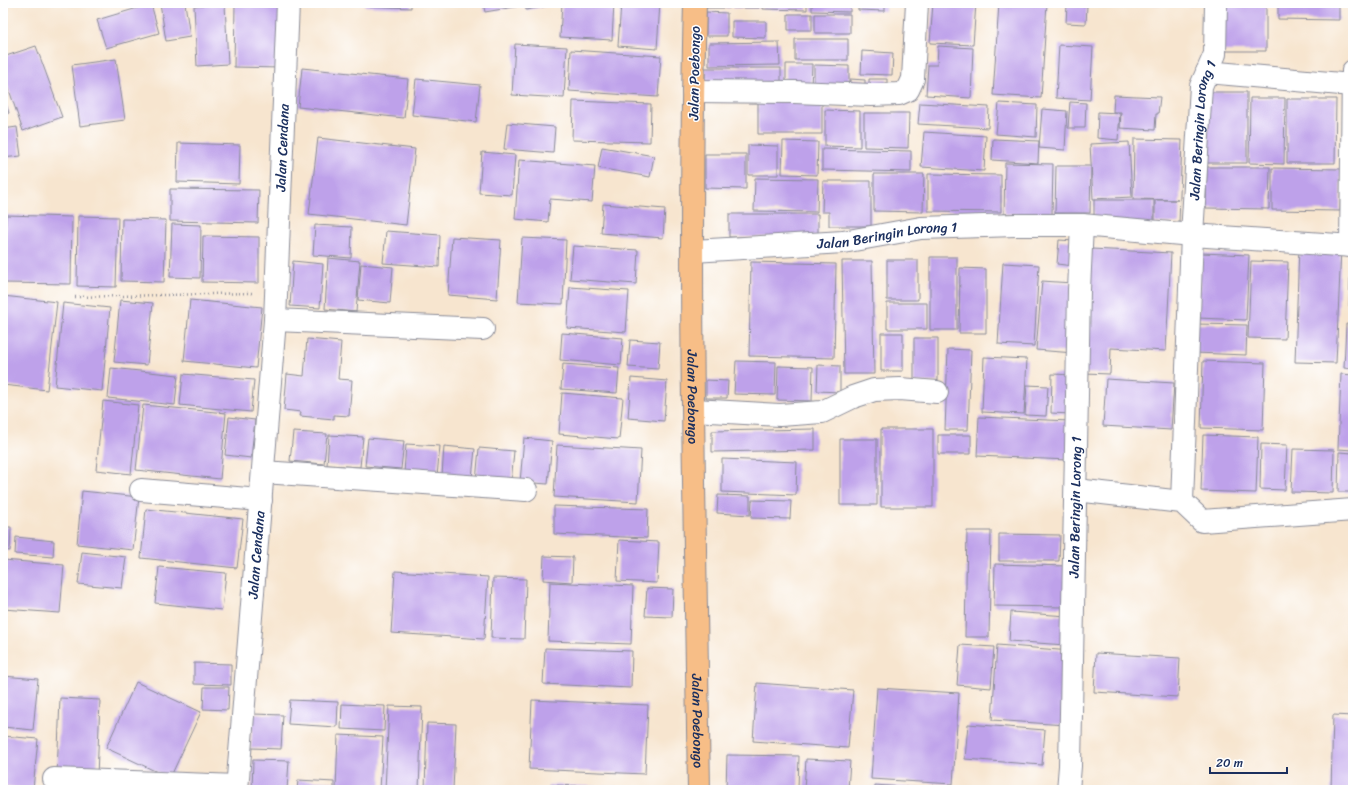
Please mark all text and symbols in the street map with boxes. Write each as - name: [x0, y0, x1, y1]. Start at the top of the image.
- street label: Jalan Poebongo: [681, 26, 708, 121]
- street label: Jalan Beringin Lorong 1: [1182, 56, 1224, 202]
- street label: Jalan Cendana: [268, 102, 297, 193]
- street label: Jalan Beringin Lorong 1: [815, 215, 958, 257]
- street label: Jalan Poebongo: [679, 349, 705, 444]
- street label: Jalan Beringin Lorong 1: [1062, 436, 1089, 579]
- street label: Jalan Cendana: [240, 509, 273, 601]
- street label: Jalan Poebongo: [684, 673, 711, 768]
- scale bar: [1210, 749, 1287, 775]
- text: 20 m: [1216, 752, 1243, 774]

